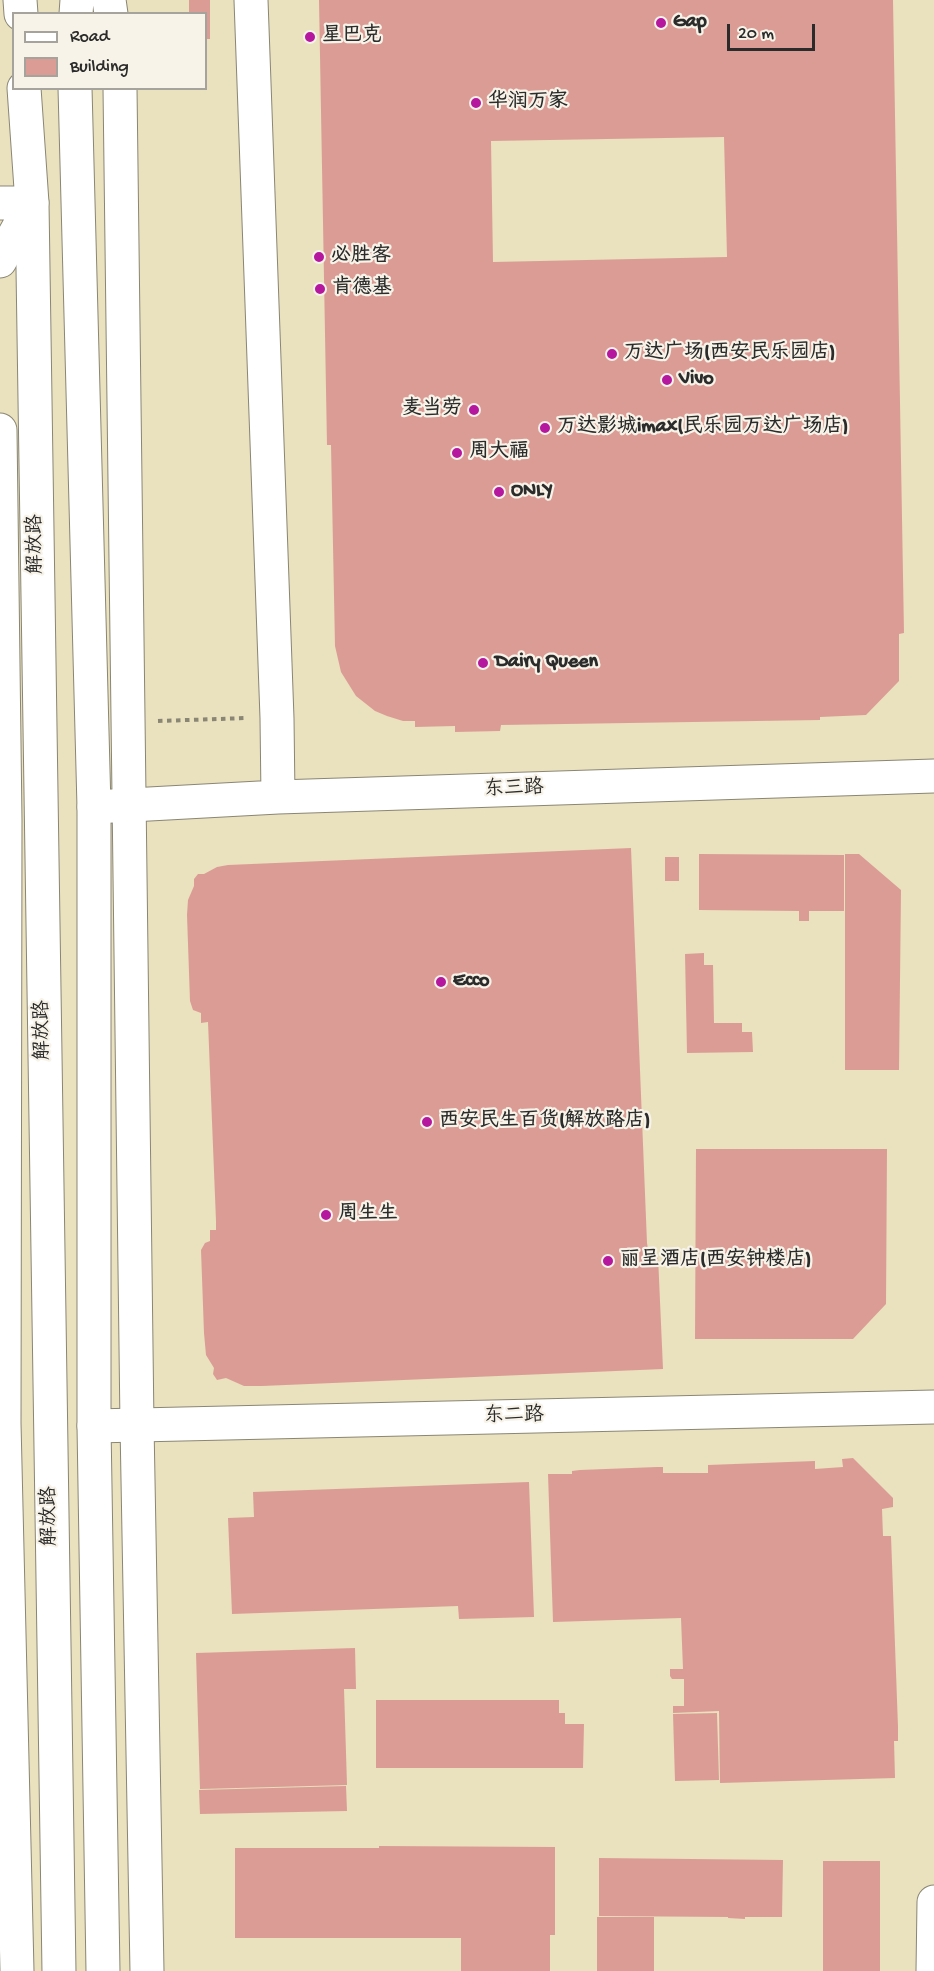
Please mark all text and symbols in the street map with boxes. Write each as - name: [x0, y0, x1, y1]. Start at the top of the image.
- place label: Gap: [673, 11, 707, 35]
- legend: [12, 12, 207, 90]
- scale bar: [730, 12, 818, 50]
- marker: Gap: [654, 16, 668, 30]
- text: 20 m: [738, 24, 774, 45]
- place label: 星巴克: [322, 25, 382, 49]
- text: Road: [70, 27, 109, 48]
- marker: 星巴克: [303, 30, 317, 44]
- text: Building: [70, 57, 129, 78]
- place label: 华润万家: [488, 91, 568, 115]
- marker: 华润万家: [469, 96, 483, 110]
- place label: 必胜客: [331, 245, 391, 269]
- marker: 必胜客: [312, 250, 326, 264]
- place label: 肯德基: [332, 277, 392, 301]
- marker: 肯德基: [313, 282, 327, 296]
- place label: 万达广场(西安民乐园店): [624, 342, 835, 366]
- marker: 万达广场(西安民乐园店): [605, 347, 619, 361]
- place label: Vivo: [679, 368, 714, 392]
- marker: Vivo: [660, 373, 674, 387]
- place label: 麦当劳: [402, 398, 462, 422]
- marker: 麦当劳: [467, 403, 481, 417]
- place label: 万达影城imax(民乐园万达广场店): [557, 416, 848, 440]
- marker: 万达影城imax(民乐园万达广场店): [538, 421, 552, 435]
- place label: 周大福: [469, 441, 529, 465]
- marker: 周大福: [450, 446, 464, 460]
- place label: ONLY: [511, 480, 553, 504]
- marker: ONLY: [492, 485, 506, 499]
- street label: 解放路: [24, 514, 50, 574]
- place label: Dairy Queen: [495, 651, 598, 675]
- marker: Dairy Queen: [476, 656, 490, 670]
- street label: 东三路: [484, 777, 544, 803]
- place label: Ecco: [453, 970, 489, 994]
- marker: Ecco: [434, 975, 448, 989]
- street label: 解放路: [31, 1000, 57, 1060]
- place label: 西安民生百货(解放路店): [439, 1110, 650, 1134]
- marker: 西安民生百货(解放路店): [420, 1115, 434, 1129]
- place label: 周生生: [338, 1203, 398, 1227]
- marker: 周生生: [319, 1208, 333, 1222]
- place label: 丽呈酒店(西安钟楼店): [620, 1249, 811, 1273]
- marker: 丽呈酒店(西安钟楼店): [601, 1254, 615, 1268]
- street label: 东二路: [484, 1404, 544, 1430]
- street label: 解放路: [38, 1486, 64, 1546]

